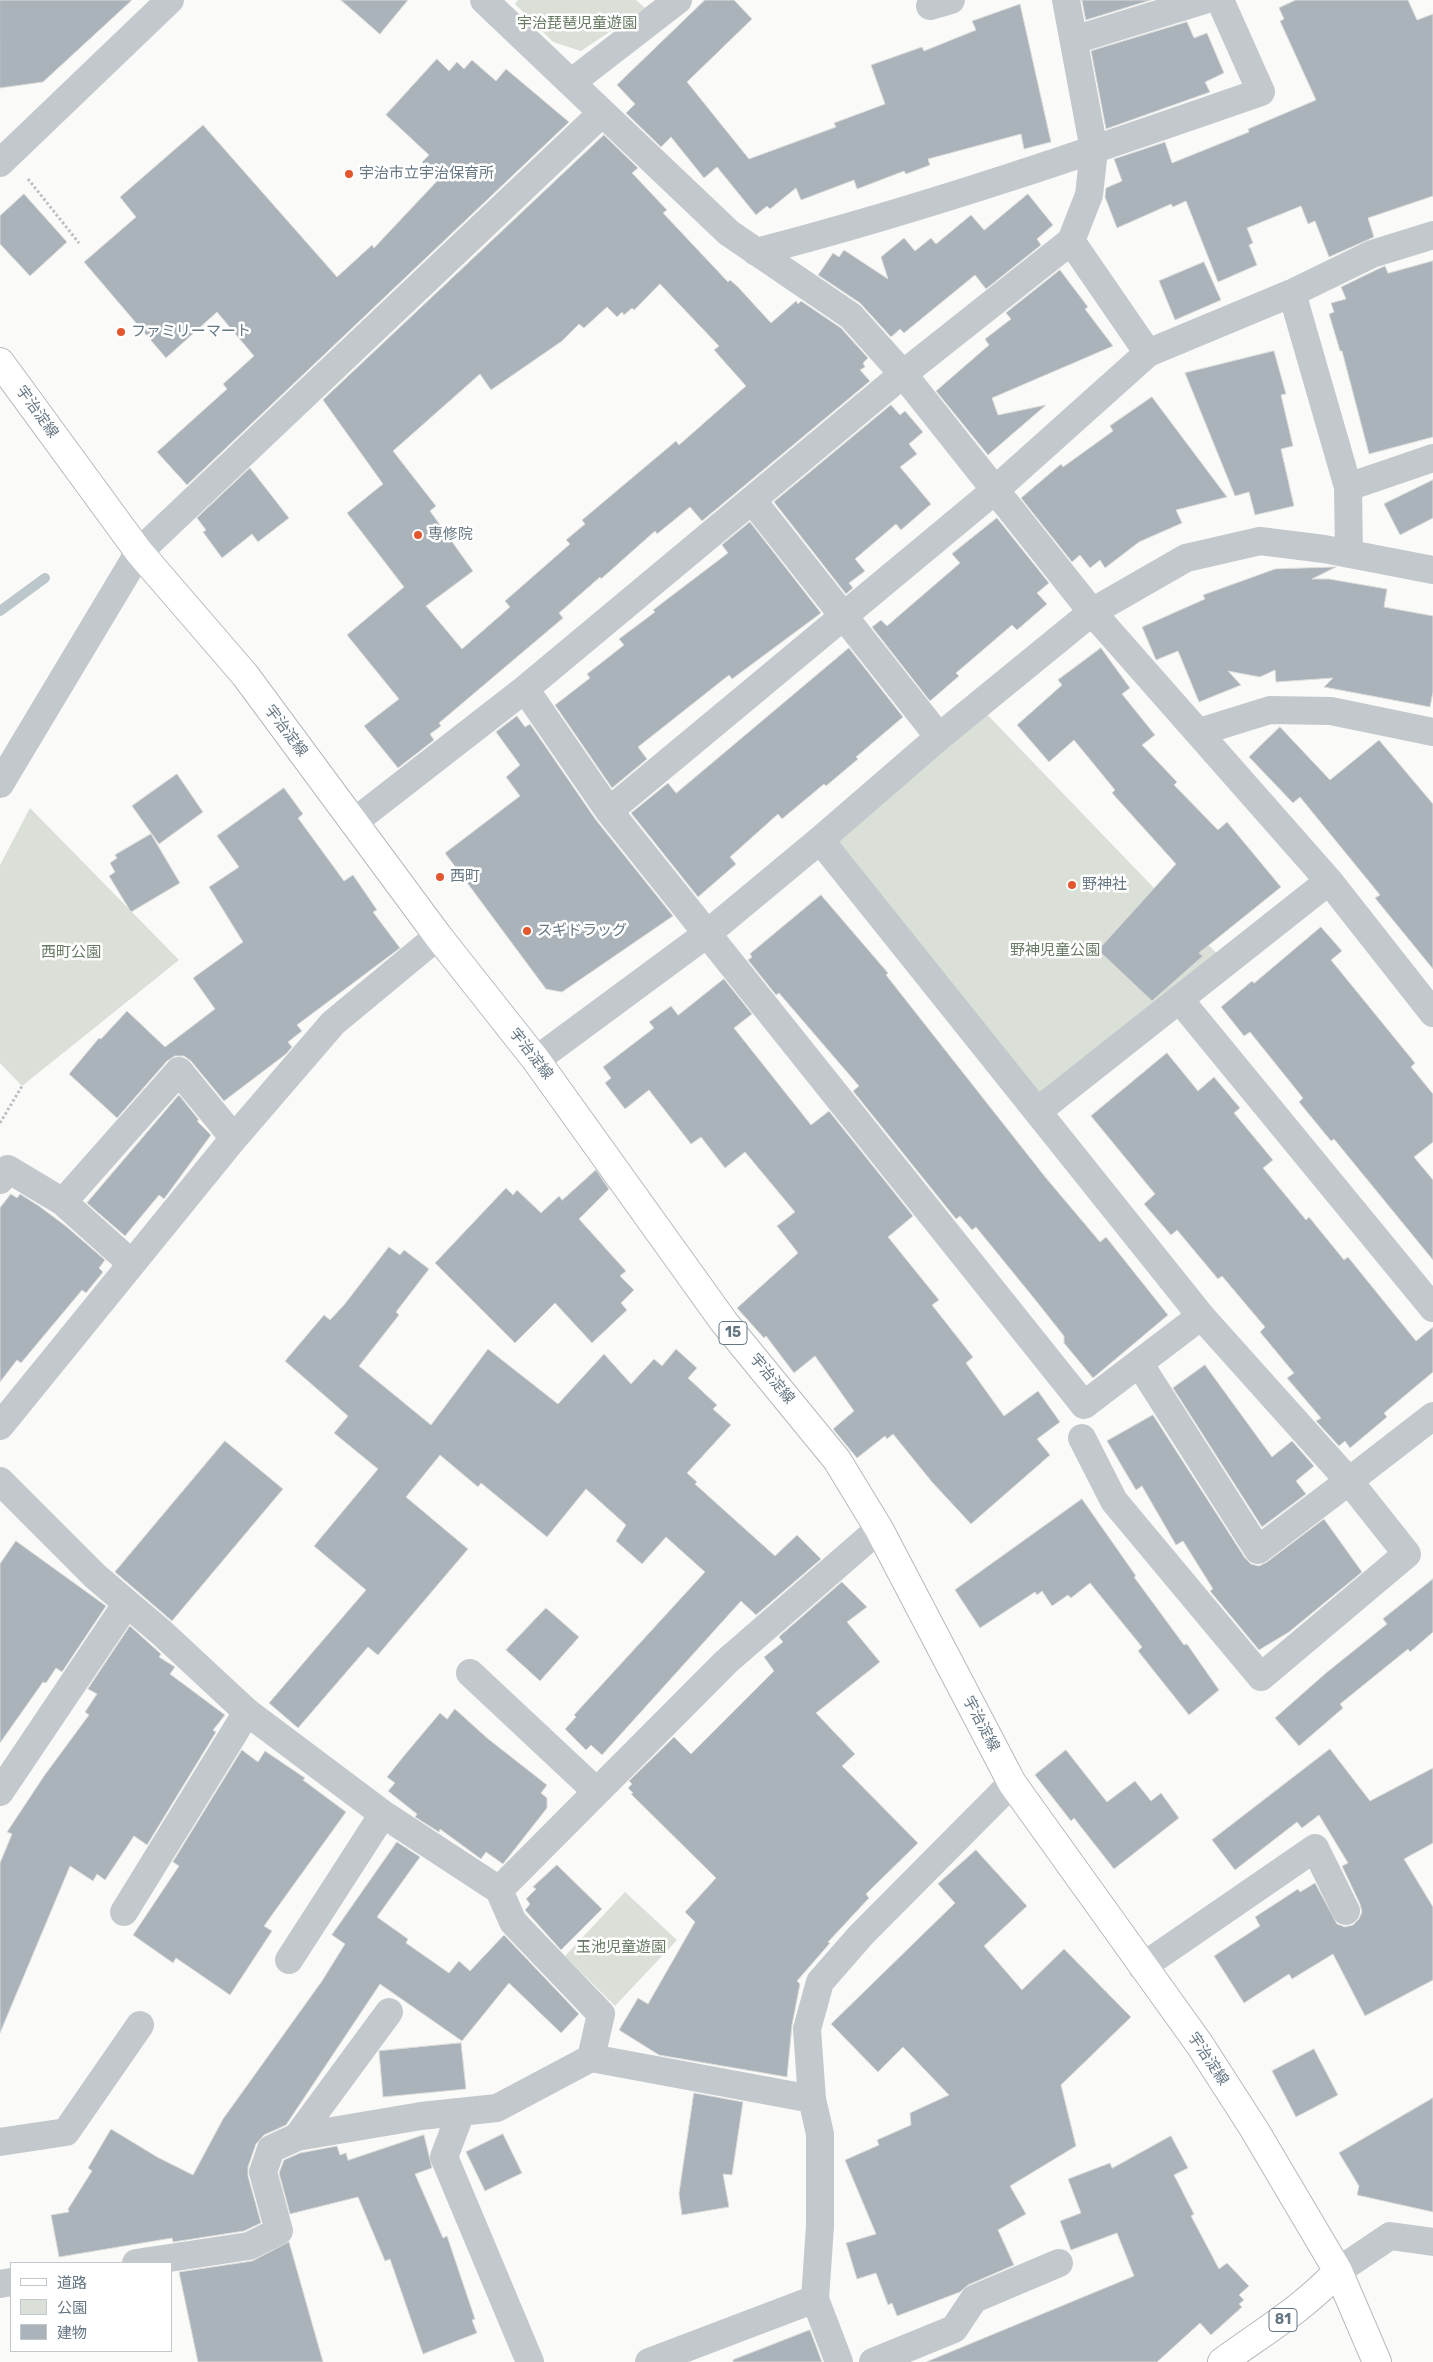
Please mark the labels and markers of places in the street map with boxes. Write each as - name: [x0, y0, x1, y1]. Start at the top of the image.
- place label: 宇治市立宇治保育所: [359, 165, 494, 183]
- marker: 宇治市立宇治保育所: [343, 168, 355, 180]
- place label: ファミリーマート: [131, 323, 251, 341]
- marker: ファミリーマート: [115, 326, 127, 338]
- place label: 専修院: [428, 526, 473, 544]
- marker: 専修院: [412, 529, 424, 541]
- place label: 西町: [450, 868, 480, 886]
- marker: 西町: [434, 871, 446, 883]
- place label: 野神社: [1082, 876, 1127, 894]
- marker: 野神社: [1066, 879, 1078, 891]
- place label: スギドラッグ: [537, 922, 627, 940]
- marker: スギドラッグ: [521, 925, 533, 937]

